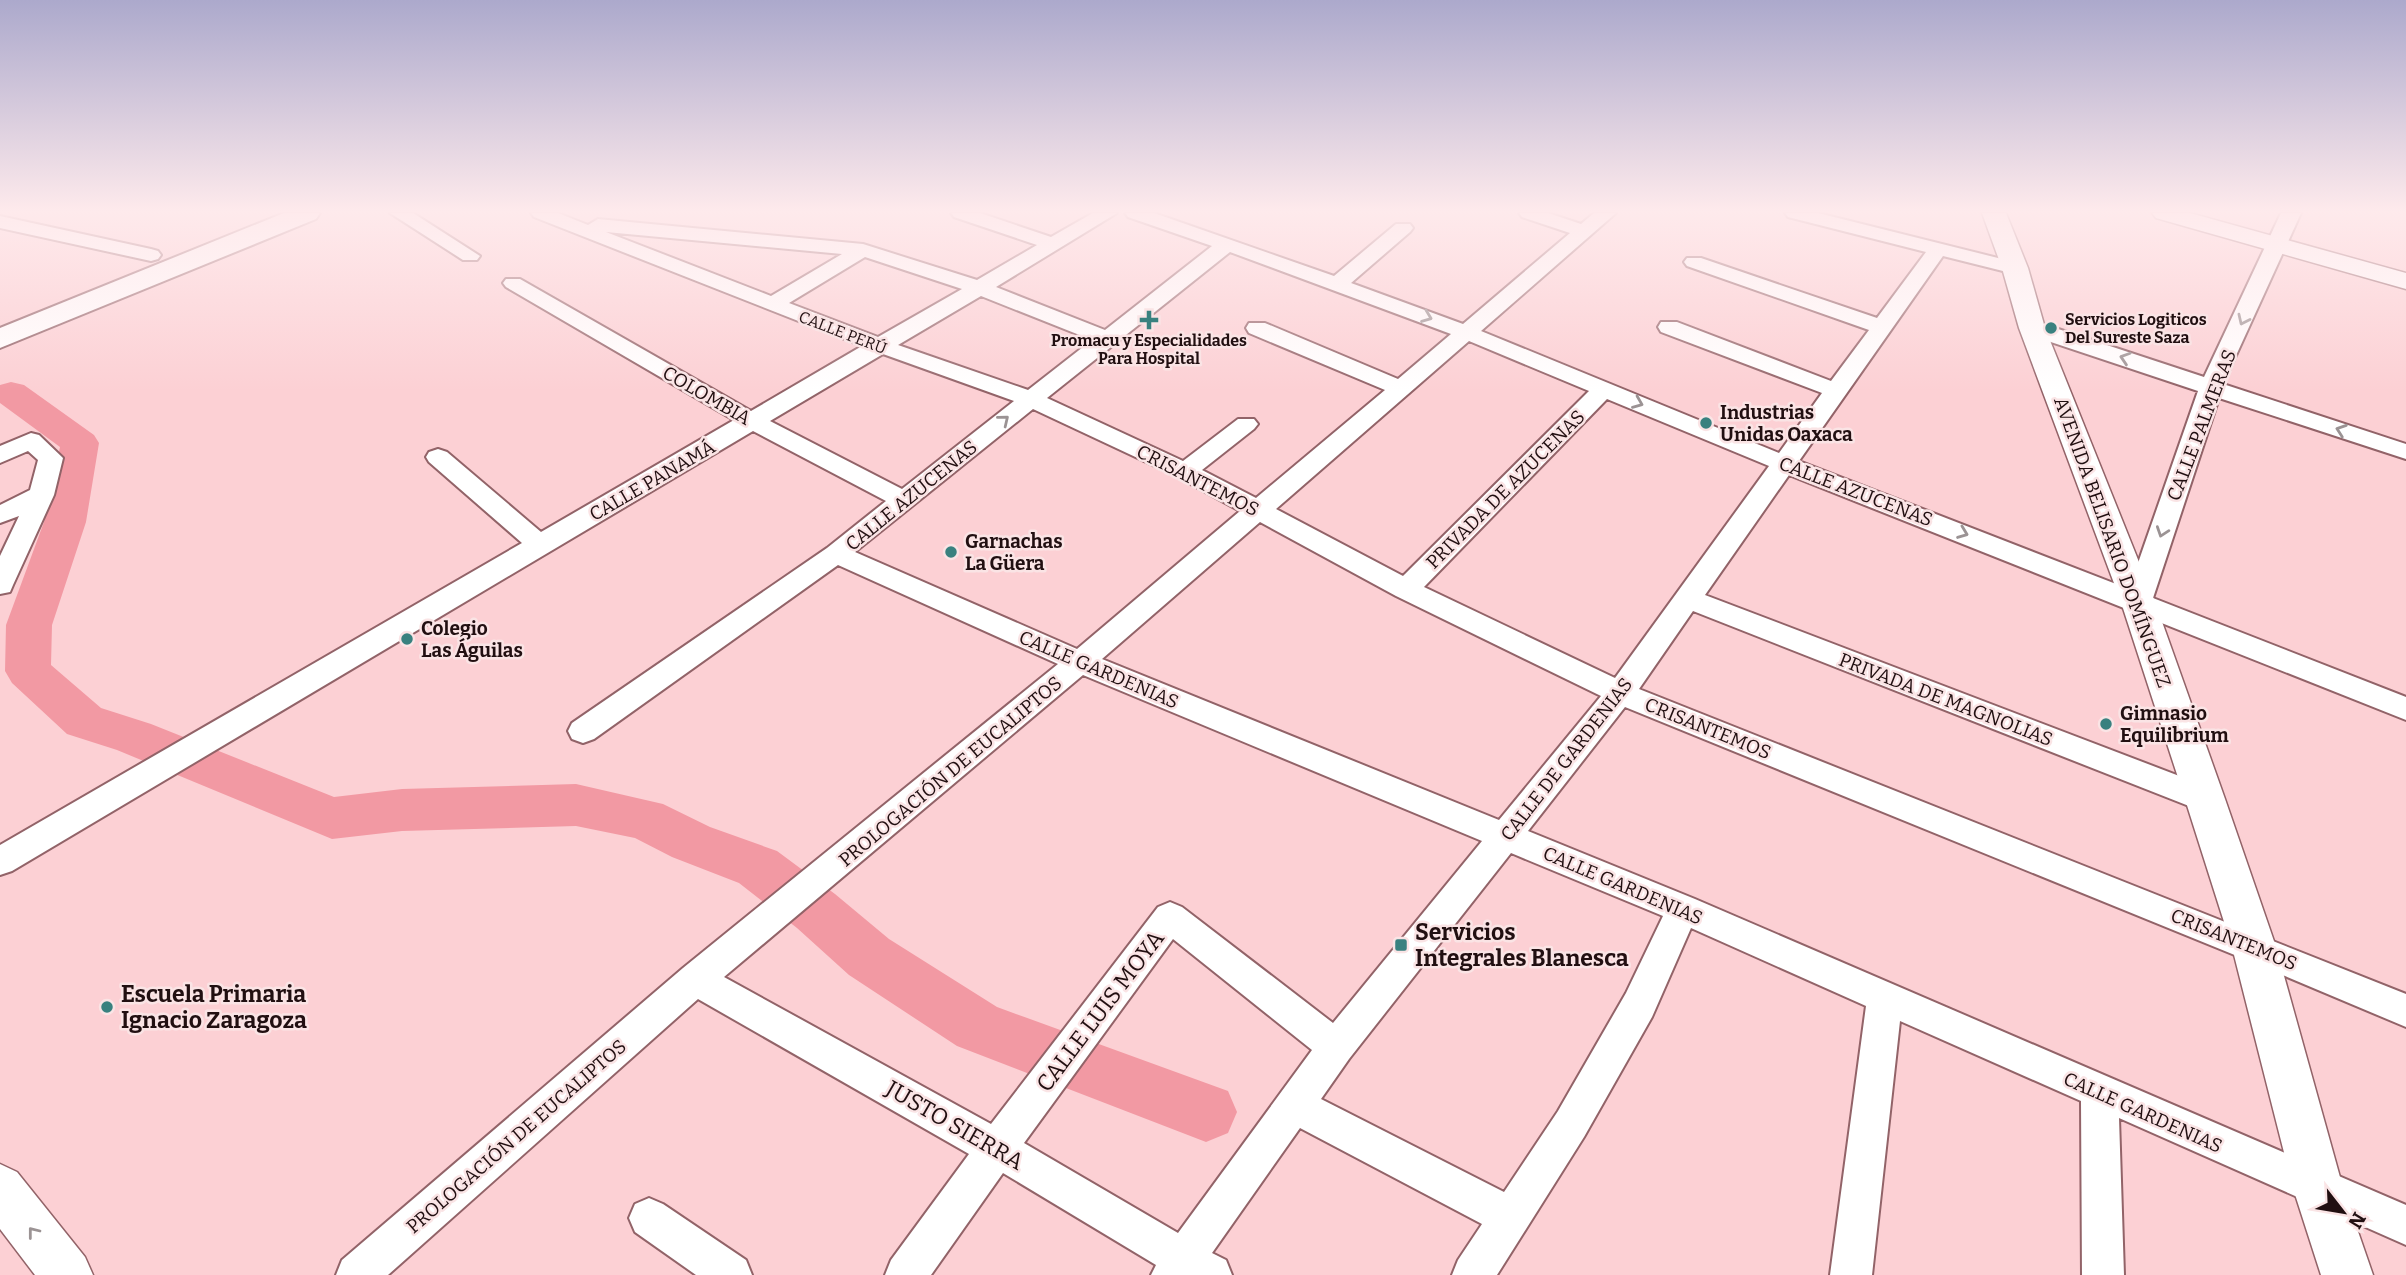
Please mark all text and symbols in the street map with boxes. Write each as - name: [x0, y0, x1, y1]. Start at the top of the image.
- street label: CALLE PERÚ: [796, 306, 890, 358]
- one-way arrow: [1421, 309, 1433, 323]
- place label: Servicios Logiticos Del Sureste Saza: [2065, 310, 2207, 347]
- marker: Promacu y Especialidades Para Hospital: [1141, 312, 1157, 328]
- one-way arrow: [2237, 313, 2251, 325]
- marker: Servicios Logiticos Del Sureste Saza: [2043, 320, 2059, 336]
- place label: Promacu y Especialidades Para Hospital: [1051, 331, 1247, 368]
- street label: CALLE PALMERAS: [2162, 346, 2241, 504]
- one-way arrow: [2120, 352, 2132, 367]
- street label: COLOMBIA: [659, 361, 755, 430]
- street label: AVENIDA BELISARIO DOMÍNGUEZ: [2049, 394, 2176, 691]
- one-way arrow: [1631, 395, 1643, 409]
- place label: Industrias Unidas Oaxaca: [1720, 401, 1853, 446]
- street label: PRIVADA DE AZUCENAS: [1421, 405, 1590, 574]
- marker: Industrias Unidas Oaxaca: [1698, 415, 1714, 431]
- one-way arrow: [996, 416, 1009, 428]
- one-way arrow: [2336, 424, 2348, 438]
- street label: CALLE PANAMÁ: [585, 435, 720, 526]
- street label: CALLE AZUCENAS: [841, 435, 982, 556]
- street label: CRISANTEMOS: [1133, 440, 1263, 521]
- street label: CALLE AZUCENAS: [1776, 452, 1936, 531]
- one-way arrow: [1956, 525, 1968, 539]
- one-way arrow: [2156, 525, 2170, 538]
- place label: Garnachas La Güera: [965, 530, 1063, 575]
- marker: Garnachas La Güera: [943, 544, 959, 560]
- place label: Colegio Las Águilas: [421, 617, 523, 662]
- street label: CALLE GARDENIAS: [1015, 625, 1182, 714]
- marker: Colegio Las Águilas: [399, 631, 415, 647]
- street label: PRIVADA DE MAGNOLIAS: [1836, 648, 2056, 751]
- street label: PROLOGACIÓN DE EUCALIPTOS: [834, 671, 1066, 871]
- street label: CALLE DE GARDENIAS: [1496, 673, 1637, 845]
- street label: CRISANTEMOS: [1641, 693, 1774, 764]
- place label: Gimnasio Equilibrium: [2120, 702, 2229, 747]
- marker: Gimnasio Equilibrium: [2098, 716, 2114, 732]
- street label: CALLE GARDENIAS: [1539, 841, 1706, 930]
- street label: CRISANTEMOS: [2167, 904, 2300, 975]
- place label: Servicios Integrales Blanesca: [1415, 918, 1629, 972]
- street label: CALLE LUIS MOYA: [1030, 924, 1170, 1097]
- marker: Servicios Integrales Blanesca: [1393, 937, 1409, 953]
- place label: Escuela Primaria Ignacio Zaragoza: [121, 980, 307, 1034]
- marker: Escuela Primaria Ignacio Zaragoza: [99, 999, 115, 1015]
- street label: PROLOGACIÓN DE EUCALIPTOS: [402, 1035, 631, 1238]
- street label: CALLE GARDENIAS: [2060, 1067, 2226, 1158]
- street label: JUSTO SIERRA: [880, 1074, 1030, 1176]
- north arrow: [2308, 1177, 2378, 1247]
- text: N: [2343, 1208, 2371, 1233]
- one-way arrow: [29, 1228, 42, 1240]

